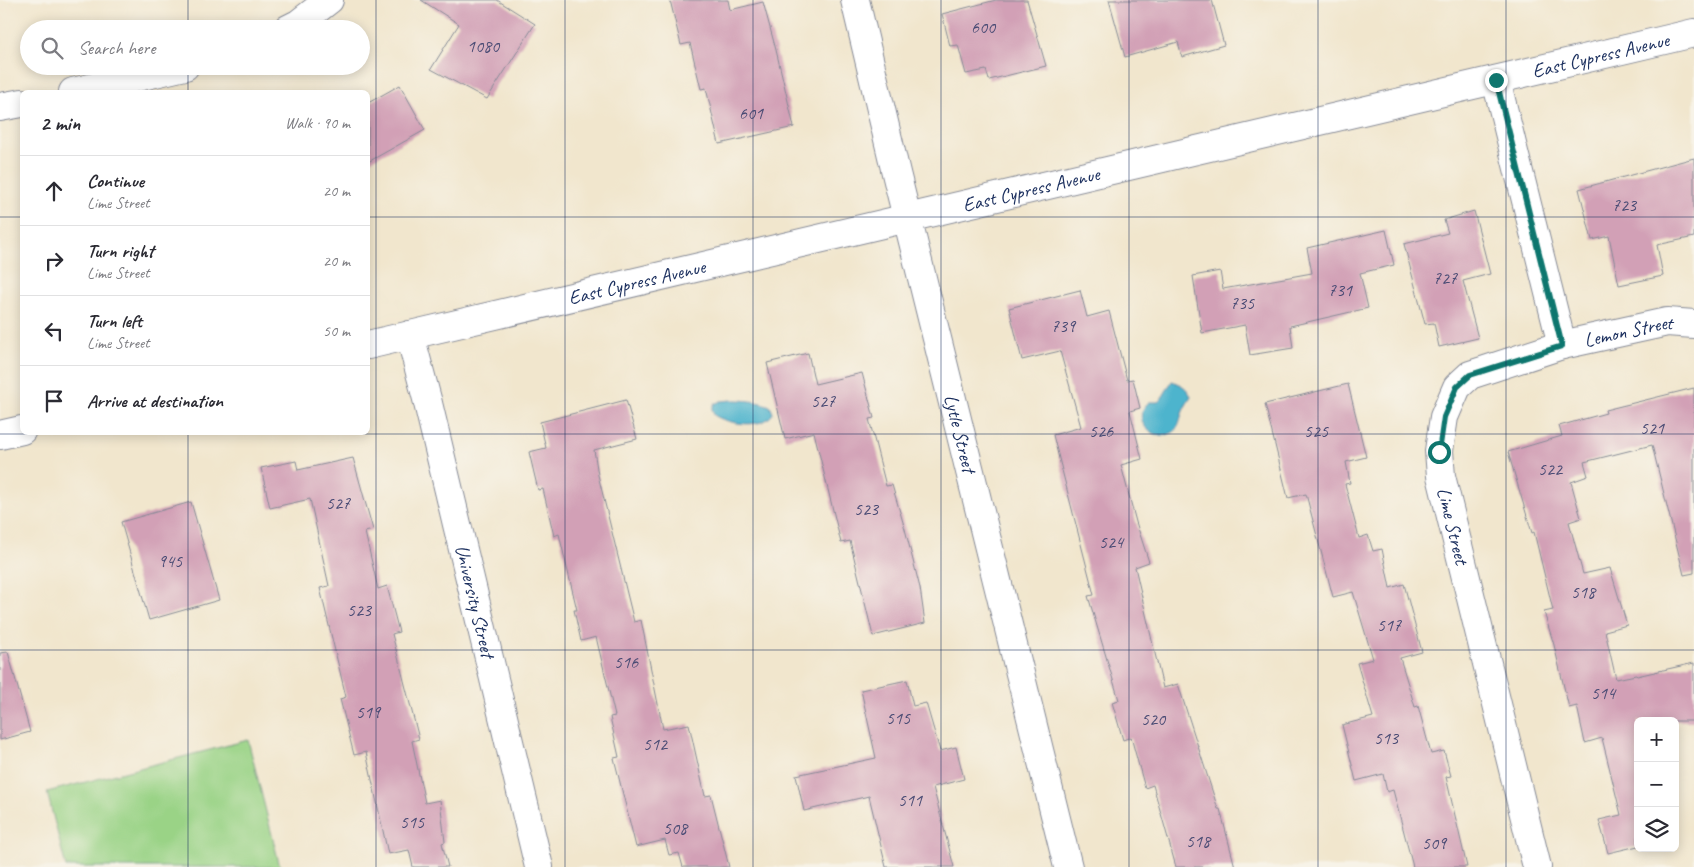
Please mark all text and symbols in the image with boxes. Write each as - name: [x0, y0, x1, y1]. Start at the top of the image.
- house number: 600: [971, 16, 997, 38]
- search box: [20, 20, 370, 75]
- street label: East Cypress Avenue: [1530, 27, 1673, 84]
- icon: search: [38, 34, 66, 62]
- house number: 1080: [467, 35, 501, 57]
- text: Search here: [78, 36, 155, 60]
- route end: [1485, 69, 1508, 92]
- house number: 601: [739, 102, 764, 124]
- text: 2 min: [40, 110, 80, 136]
- text: Walk · 90 m: [285, 113, 350, 133]
- street label: East Cypress Avenue: [960, 161, 1103, 218]
- text: Continue: [87, 169, 144, 193]
- icon: ahead: [40, 177, 68, 205]
- text: 20 m: [323, 181, 350, 201]
- text: Lime Street: [87, 193, 150, 213]
- house number: 723: [1612, 194, 1638, 216]
- text: Turn right: [87, 239, 154, 263]
- icon: right: [40, 247, 68, 275]
- text: 20 m: [323, 251, 350, 271]
- street label: East Cypress Avenue: [566, 254, 709, 310]
- text: Lime Street: [87, 263, 150, 283]
- house number: 727: [1433, 267, 1458, 289]
- house number: 731: [1328, 279, 1353, 301]
- house number: 735: [1230, 292, 1255, 314]
- text: Turn left: [87, 309, 142, 333]
- street label: Lemon Street: [1582, 310, 1676, 353]
- house number: 739: [1051, 315, 1077, 337]
- icon: left: [40, 317, 68, 345]
- text: 50 m: [323, 321, 350, 341]
- text: Lime Street: [87, 333, 150, 353]
- icon: arrive: [40, 387, 68, 415]
- text: Arrive at destination: [87, 389, 223, 413]
- house number: 527: [811, 390, 836, 412]
- street label: Lytle Street: [938, 392, 983, 478]
- house number: 521: [1640, 417, 1665, 439]
- house number: 526: [1089, 420, 1114, 442]
- house number: 525: [1304, 420, 1329, 442]
- route start: [1428, 441, 1451, 464]
- house number: 522: [1538, 458, 1564, 480]
- street label: Lime Street: [1431, 485, 1475, 569]
- house number: 527: [326, 492, 351, 514]
- house number: 523: [854, 498, 880, 520]
- house number: 524: [1099, 531, 1125, 553]
- street label: University Street: [449, 542, 501, 663]
- house number: 945: [158, 550, 183, 572]
- house number: 518: [1571, 581, 1597, 603]
- house number: 523: [347, 599, 373, 621]
- house number: 517: [1377, 614, 1402, 636]
- house number: 516: [614, 651, 639, 673]
- house number: 514: [1591, 682, 1617, 704]
- house number: 519: [356, 701, 382, 723]
- house number: 515: [886, 707, 911, 729]
- house number: 520: [1141, 708, 1167, 730]
- map controls: [1634, 717, 1679, 852]
- button: +: [1634, 717, 1679, 762]
- house number: 513: [1374, 727, 1400, 749]
- house number: 512: [643, 733, 669, 755]
- button: −: [1634, 762, 1679, 807]
- house number: 511: [898, 789, 923, 811]
- button: layers: [1634, 807, 1679, 852]
- house number: 515: [400, 811, 425, 833]
- house number: 508: [663, 817, 689, 839]
- house number: 518: [1186, 830, 1212, 852]
- house number: 509: [1422, 832, 1448, 854]

